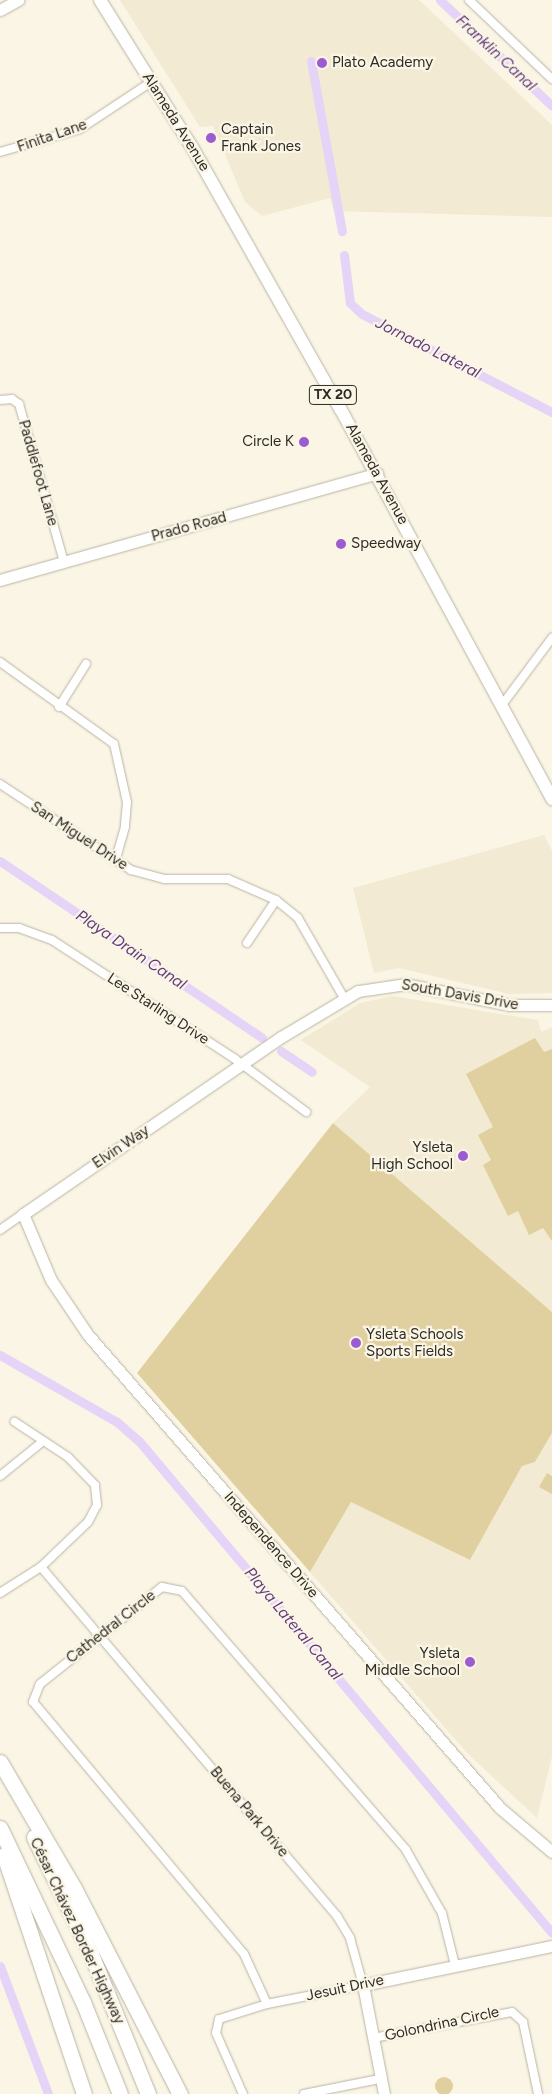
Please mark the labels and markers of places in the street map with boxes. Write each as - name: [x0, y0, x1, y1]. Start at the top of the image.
- place label: Plato Academy: [332, 54, 433, 72]
- marker: Plato Academy: [316, 57, 328, 69]
- place label: Captain Frank Jones: [221, 120, 301, 155]
- marker: Captain Frank Jones: [205, 132, 217, 144]
- place label: Circle K: [242, 433, 294, 451]
- marker: Circle K: [298, 436, 310, 448]
- place label: Speedway: [351, 535, 421, 553]
- marker: Speedway: [335, 538, 347, 550]
- place label: Ysleta High School: [371, 1138, 453, 1173]
- marker: Ysleta High School: [457, 1150, 469, 1162]
- place label: Ysleta Schools Sports Fields: [366, 1325, 463, 1360]
- marker: Ysleta Schools Sports Fields: [350, 1337, 362, 1349]
- place label: Ysleta Middle School: [365, 1644, 460, 1679]
- marker: Ysleta Middle School: [464, 1656, 476, 1668]

